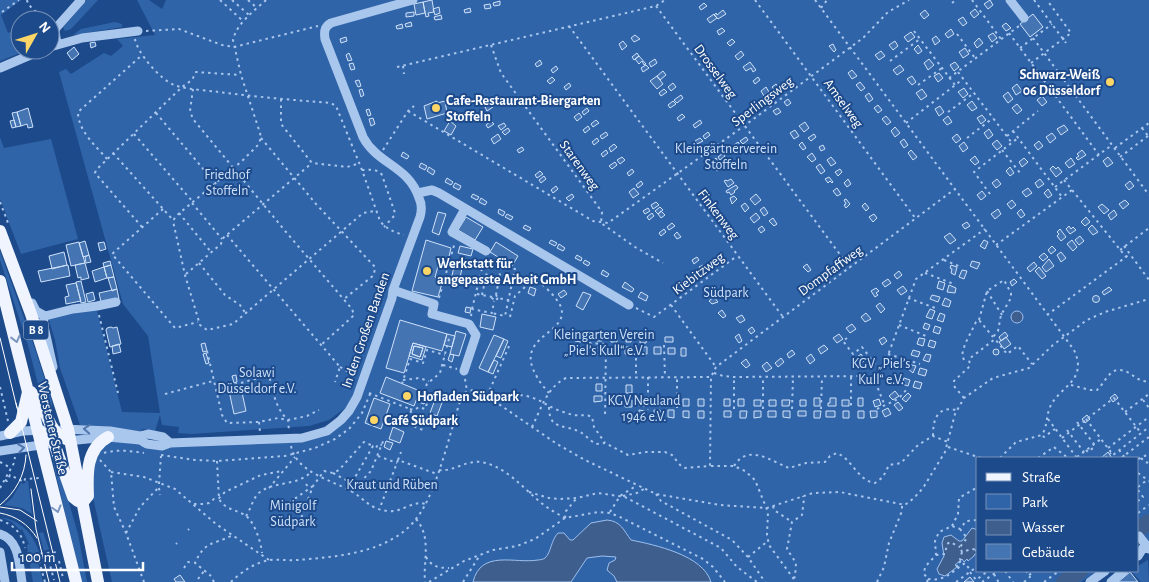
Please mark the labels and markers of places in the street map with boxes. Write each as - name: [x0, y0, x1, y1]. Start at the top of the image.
- place label: Schwarz-Weiß 06 Düsseldorf: [1020, 68, 1101, 98]
- marker: Schwarz-Weiß 06 Düsseldorf: [1104, 76, 1116, 88]
- place label: Cafe-Restaurant-Biergarten Stoffeln: [446, 94, 601, 124]
- marker: Cafe-Restaurant-Biergarten Stoffeln: [430, 102, 442, 114]
- place label: Werkstatt für angepasste Arbeit GmbH: [437, 257, 576, 287]
- marker: Werkstatt für angepasste Arbeit GmbH: [421, 265, 433, 277]
- marker: Hofladen Südpark: [401, 390, 413, 402]
- place label: Hofladen Südpark: [417, 390, 519, 404]
- marker: Café Südpark: [368, 414, 380, 426]
- place label: Café Südpark: [384, 414, 458, 428]

